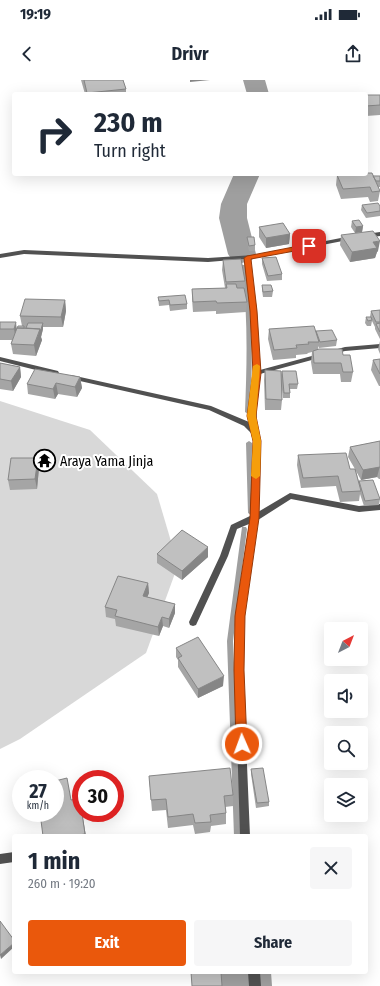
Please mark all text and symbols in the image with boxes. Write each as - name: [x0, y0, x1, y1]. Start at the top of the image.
- text: 19:19: [20, 5, 51, 23]
- icon: back: [16, 43, 38, 65]
- text: Drivr: [171, 43, 209, 65]
- icon: share: [342, 43, 364, 65]
- text: 230 m: [94, 106, 163, 139]
- icon: right: [28, 108, 80, 160]
- text: Turn right: [94, 140, 166, 162]
- pin: [292, 229, 326, 263]
- icon: arrive: [298, 235, 320, 257]
- temple icon: Araya Yama Jinja: [31, 448, 57, 474]
- place label: Araya Yama Jinja: [60, 453, 154, 470]
- north arrow: [324, 622, 368, 666]
- map controls: [324, 622, 368, 822]
- button: sound: [324, 674, 368, 718]
- position arrow: [221, 723, 263, 765]
- button: search: [324, 726, 368, 770]
- speed limit sign: 30: [72, 770, 124, 822]
- button: layers: [324, 778, 368, 822]
- text: 27: [29, 779, 47, 803]
- text: km/h: [27, 800, 49, 812]
- text: 1 min: [28, 847, 80, 875]
- button: close: [310, 847, 352, 889]
- text: 260 m · 19:20: [28, 876, 96, 891]
- button: Exit: [28, 920, 186, 966]
- button: Share: [194, 920, 352, 966]

